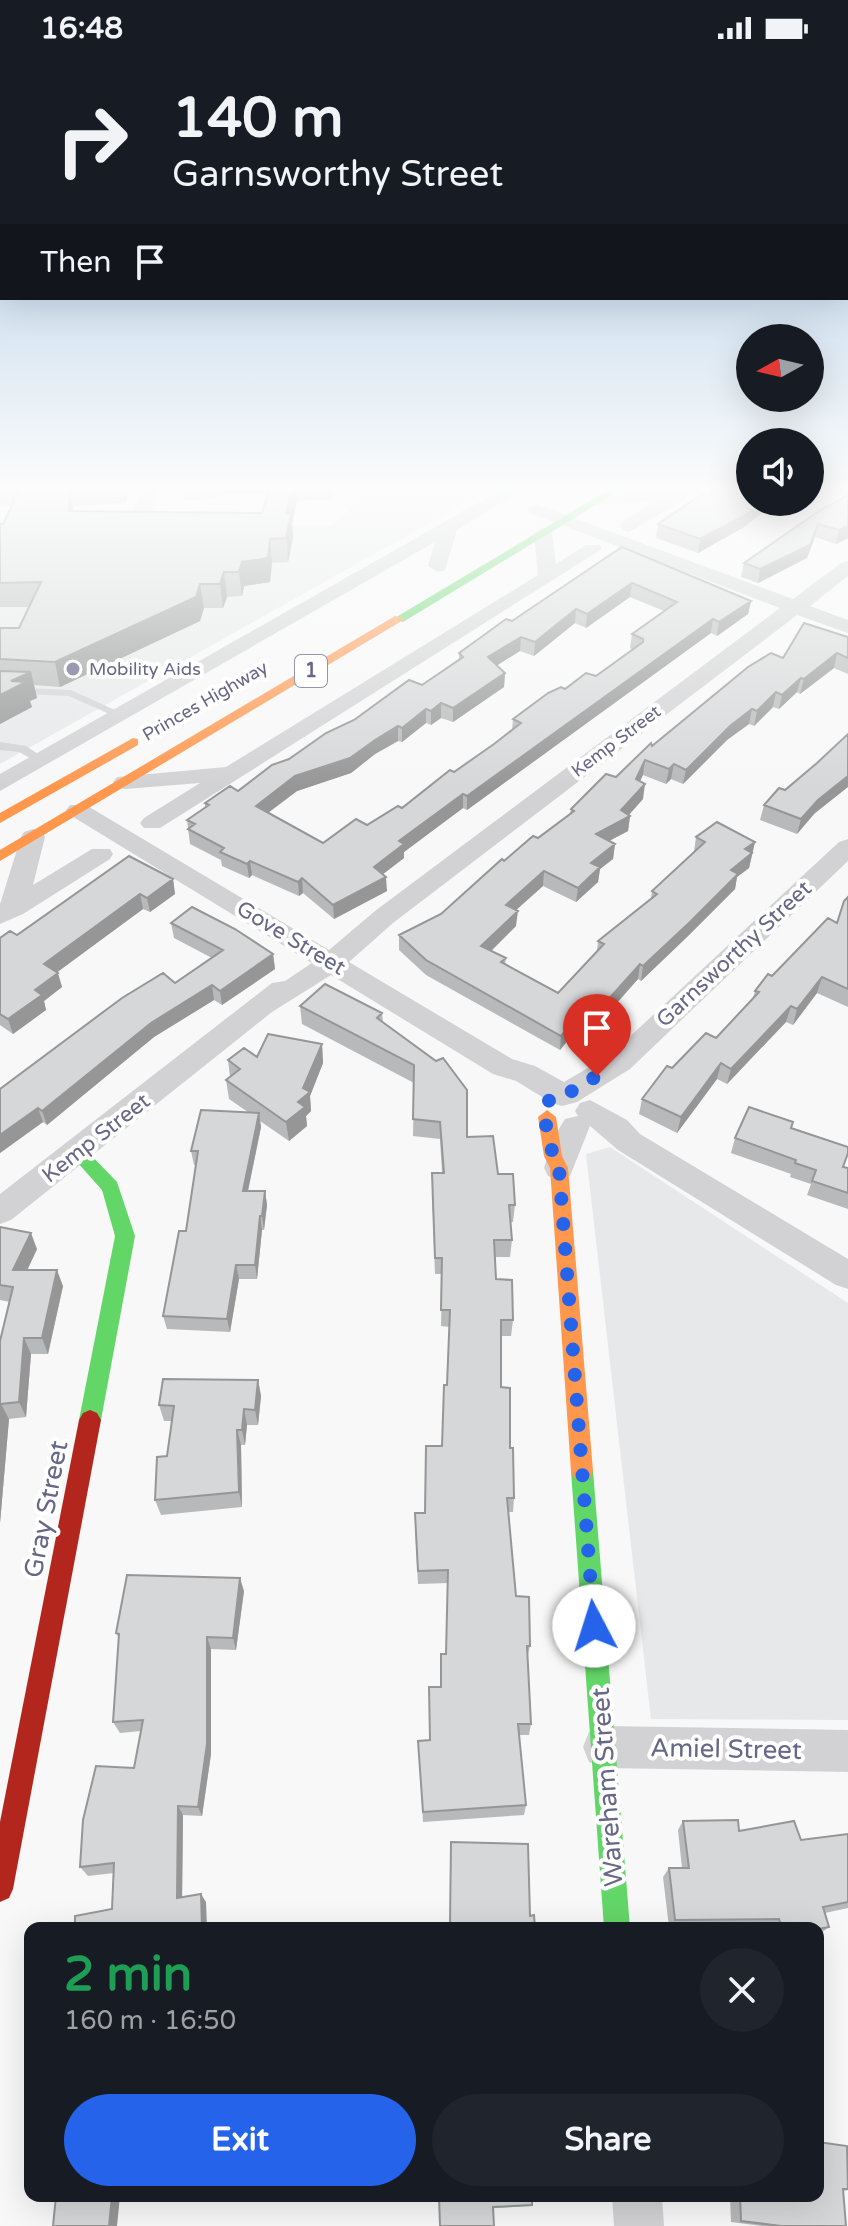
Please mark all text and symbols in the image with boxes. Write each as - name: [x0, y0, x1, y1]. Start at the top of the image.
- text: 16:48: [40, 10, 123, 47]
- text: 140 m: [172, 85, 343, 152]
- icon: right: [40, 88, 144, 192]
- text: Garnsworthy Street: [172, 153, 503, 196]
- icon: arrive: [128, 240, 172, 284]
- text: Then: [40, 244, 112, 281]
- north arrow: [736, 324, 824, 412]
- map controls: [736, 324, 824, 516]
- button: sound: [736, 428, 824, 516]
- road number: 1: [295, 655, 327, 687]
- street label: Princes Highway: [138, 656, 272, 746]
- place label: Mobility Aids: [89, 658, 201, 680]
- marker: Mobility Aids: [64, 660, 82, 678]
- street label: Kemp Street: [567, 700, 665, 782]
- street label: Garnsworthy Street: [651, 875, 817, 1033]
- street label: Gove Street: [232, 895, 350, 981]
- pin: [563, 994, 631, 1076]
- icon: arrive: [575, 1006, 619, 1050]
- street label: Kemp Street: [37, 1088, 155, 1188]
- street label: Gray Street: [18, 1438, 74, 1580]
- position arrow: [552, 1584, 636, 1668]
- street label: Wareham Street: [585, 1686, 629, 1888]
- street label: Amiel Street: [650, 1732, 802, 1766]
- text: 2 min: [64, 1946, 192, 2004]
- button: close: [700, 1948, 784, 2032]
- text: 160 m · 16:50: [64, 2005, 236, 2036]
- button: Exit: [64, 2094, 416, 2186]
- button: Share: [432, 2094, 784, 2186]

